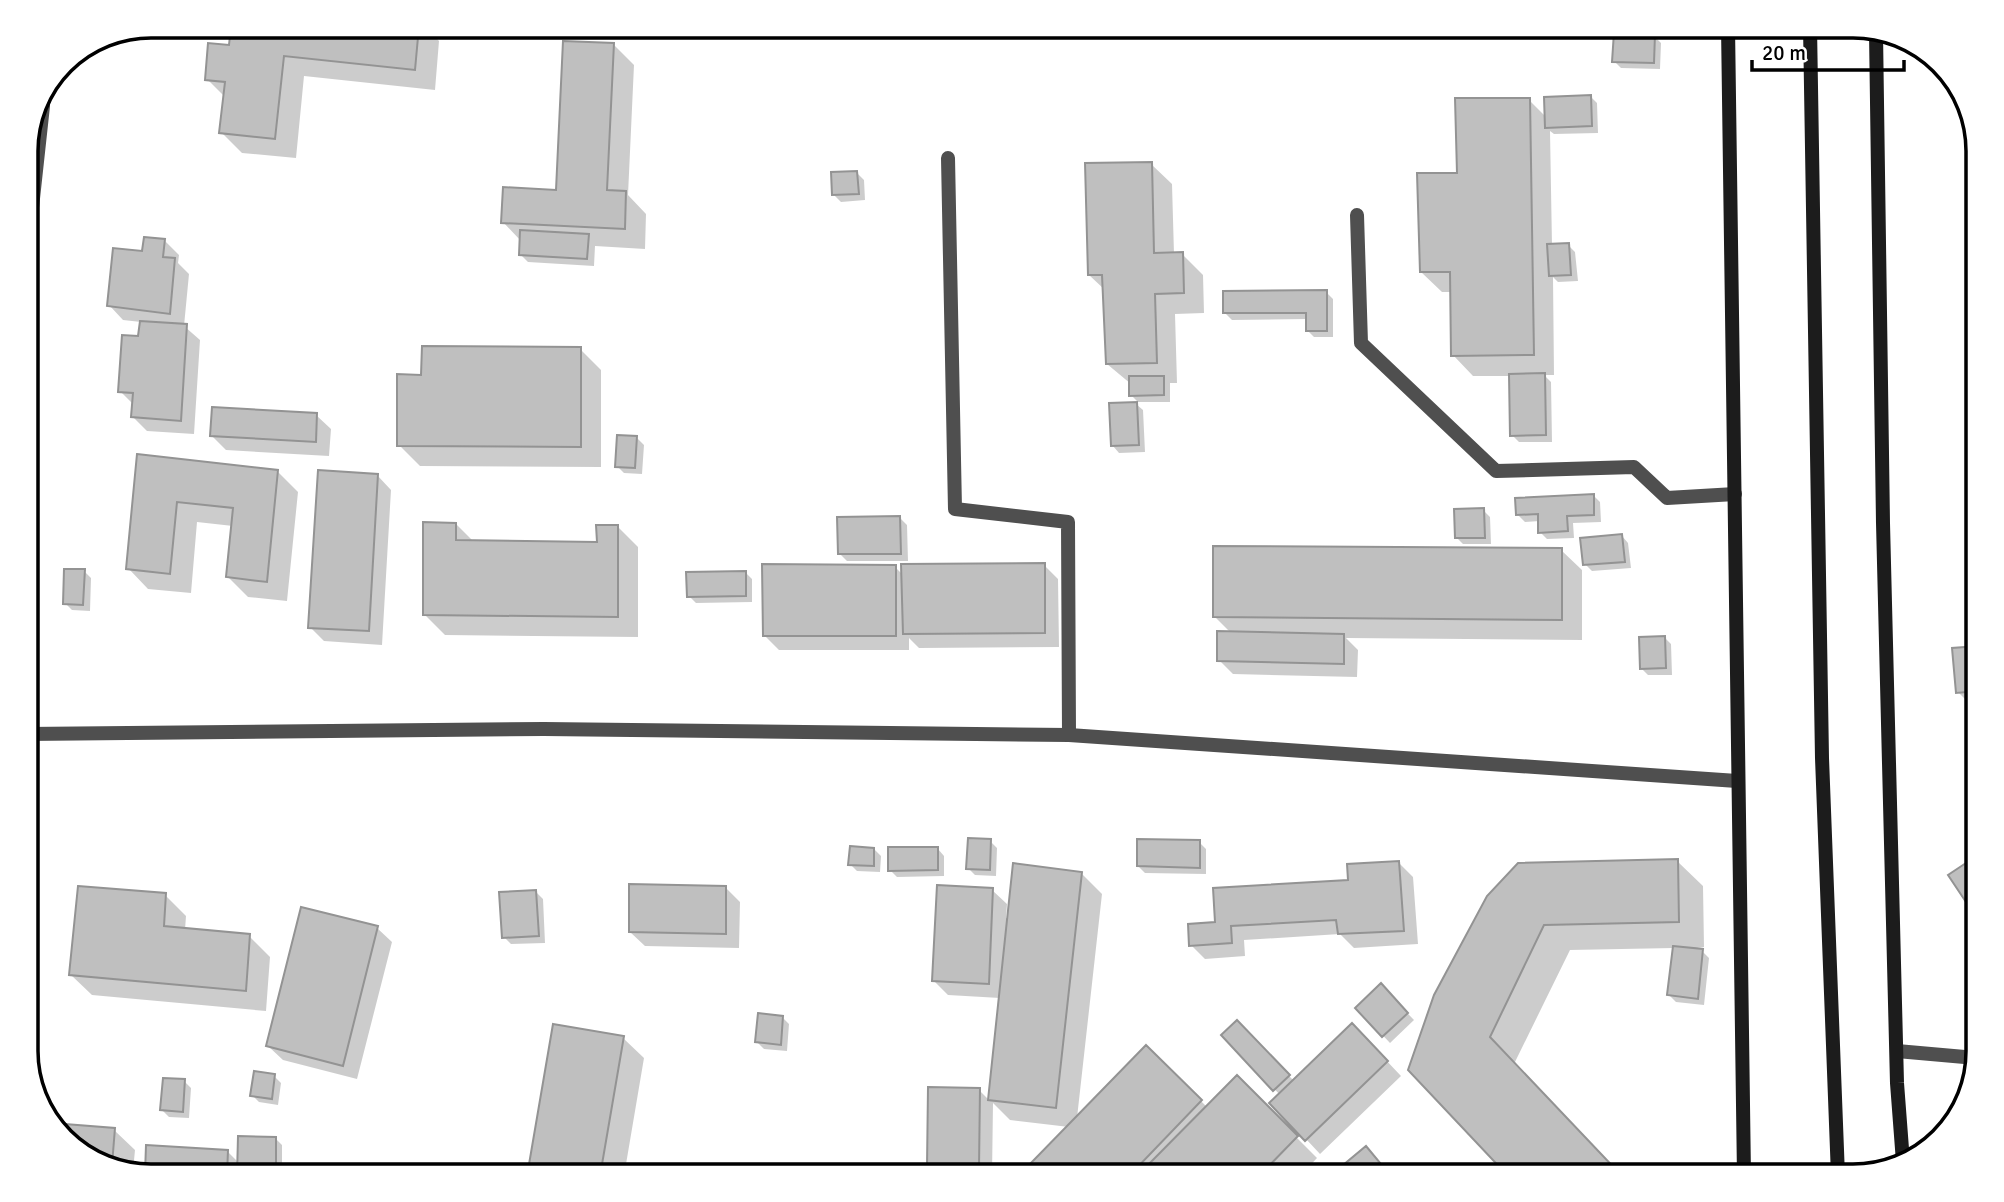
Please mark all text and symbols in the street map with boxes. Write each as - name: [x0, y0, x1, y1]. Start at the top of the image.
- scale bar: [1752, 28, 1904, 72]
- text: 20 m: [1762, 40, 1806, 66]

